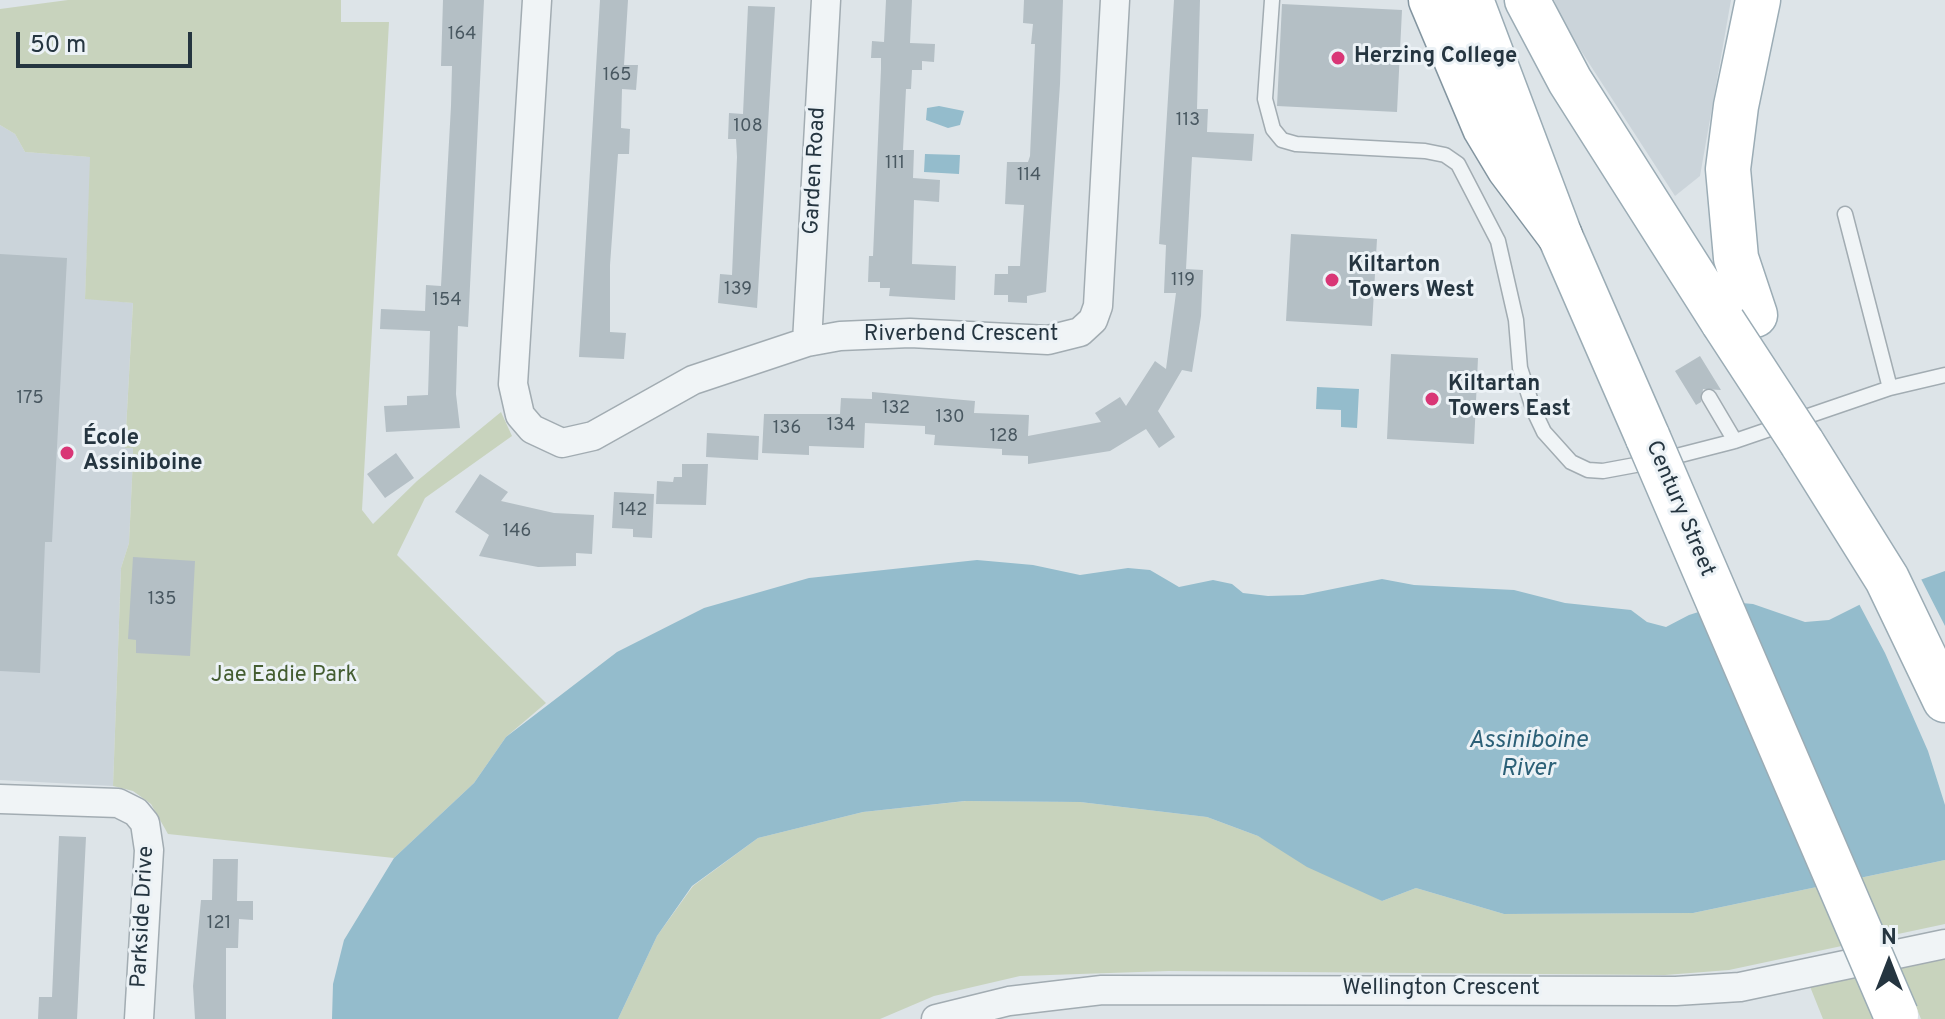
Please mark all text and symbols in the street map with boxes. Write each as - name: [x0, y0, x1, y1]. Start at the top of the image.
- scale bar: [20, 16, 196, 66]
- house number: 164: [448, 24, 476, 46]
- text: 50 m: [30, 31, 86, 61]
- place label: Herzing College: [1354, 45, 1517, 71]
- marker: Herzing College: [1329, 49, 1347, 67]
- house number: 165: [603, 65, 631, 87]
- street label: Garden Road: [799, 106, 833, 236]
- house number: 113: [1176, 110, 1200, 132]
- house number: 108: [733, 116, 763, 138]
- house number: 111: [885, 153, 905, 175]
- house number: 114: [1017, 165, 1041, 187]
- place label: Kiltarton Towers West: [1348, 254, 1474, 306]
- house number: 119: [1171, 270, 1195, 292]
- marker: Kiltarton Towers West: [1323, 271, 1341, 289]
- house number: 139: [724, 279, 752, 301]
- house number: 154: [432, 290, 462, 312]
- street label: Riverbend Crescent: [864, 323, 1058, 349]
- place label: Kiltartan Towers East: [1448, 373, 1571, 424]
- house number: 175: [16, 388, 44, 410]
- marker: Kiltartan Towers East: [1423, 390, 1441, 408]
- house number: 132: [882, 398, 910, 420]
- house number: 130: [936, 407, 964, 429]
- house number: 134: [827, 415, 855, 437]
- house number: 136: [773, 418, 801, 440]
- house number: 128: [990, 426, 1018, 448]
- place label: École Assiniboine: [83, 427, 203, 478]
- street label: Century Street: [1639, 437, 1719, 581]
- marker: École Assiniboine: [58, 444, 76, 462]
- house number: 142: [619, 500, 647, 522]
- house number: 146: [503, 521, 531, 543]
- house number: 135: [148, 589, 176, 611]
- park label: Jae Eadie Park: [211, 664, 357, 690]
- water label: Assiniboine River: [1468, 728, 1588, 784]
- street label: Parkside Drive: [127, 845, 161, 989]
- house number: 121: [207, 913, 231, 935]
- north arrow: [1849, 923, 1929, 1003]
- text: N: [1881, 925, 1897, 952]
- street label: Wellington Crescent: [1342, 977, 1540, 1003]

